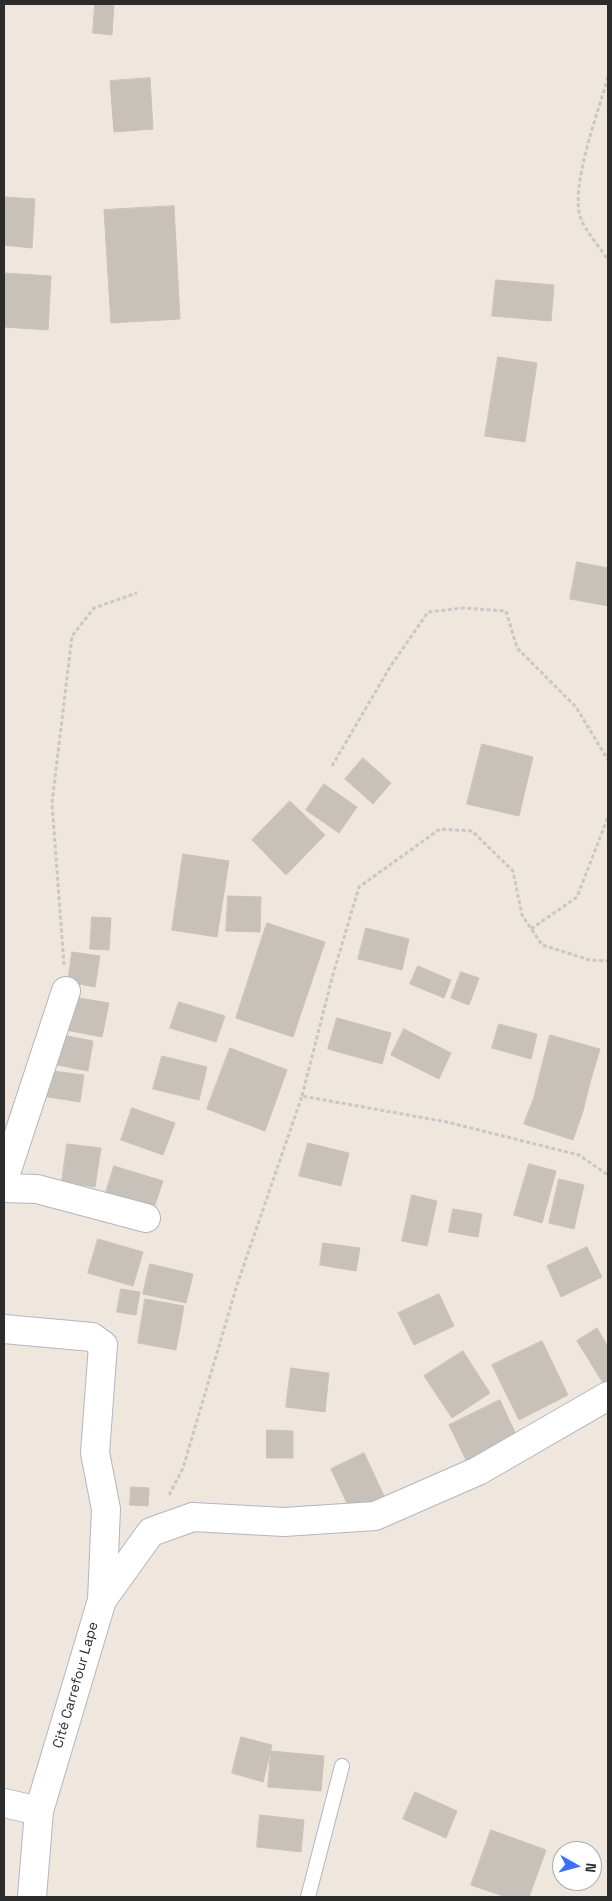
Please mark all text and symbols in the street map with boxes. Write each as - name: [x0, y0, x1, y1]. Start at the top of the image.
- street label: Cité Carrefour Lape: [50, 1620, 102, 1750]
- north arrow: [552, 1841, 602, 1891]
- text: N: [581, 1862, 600, 1873]

